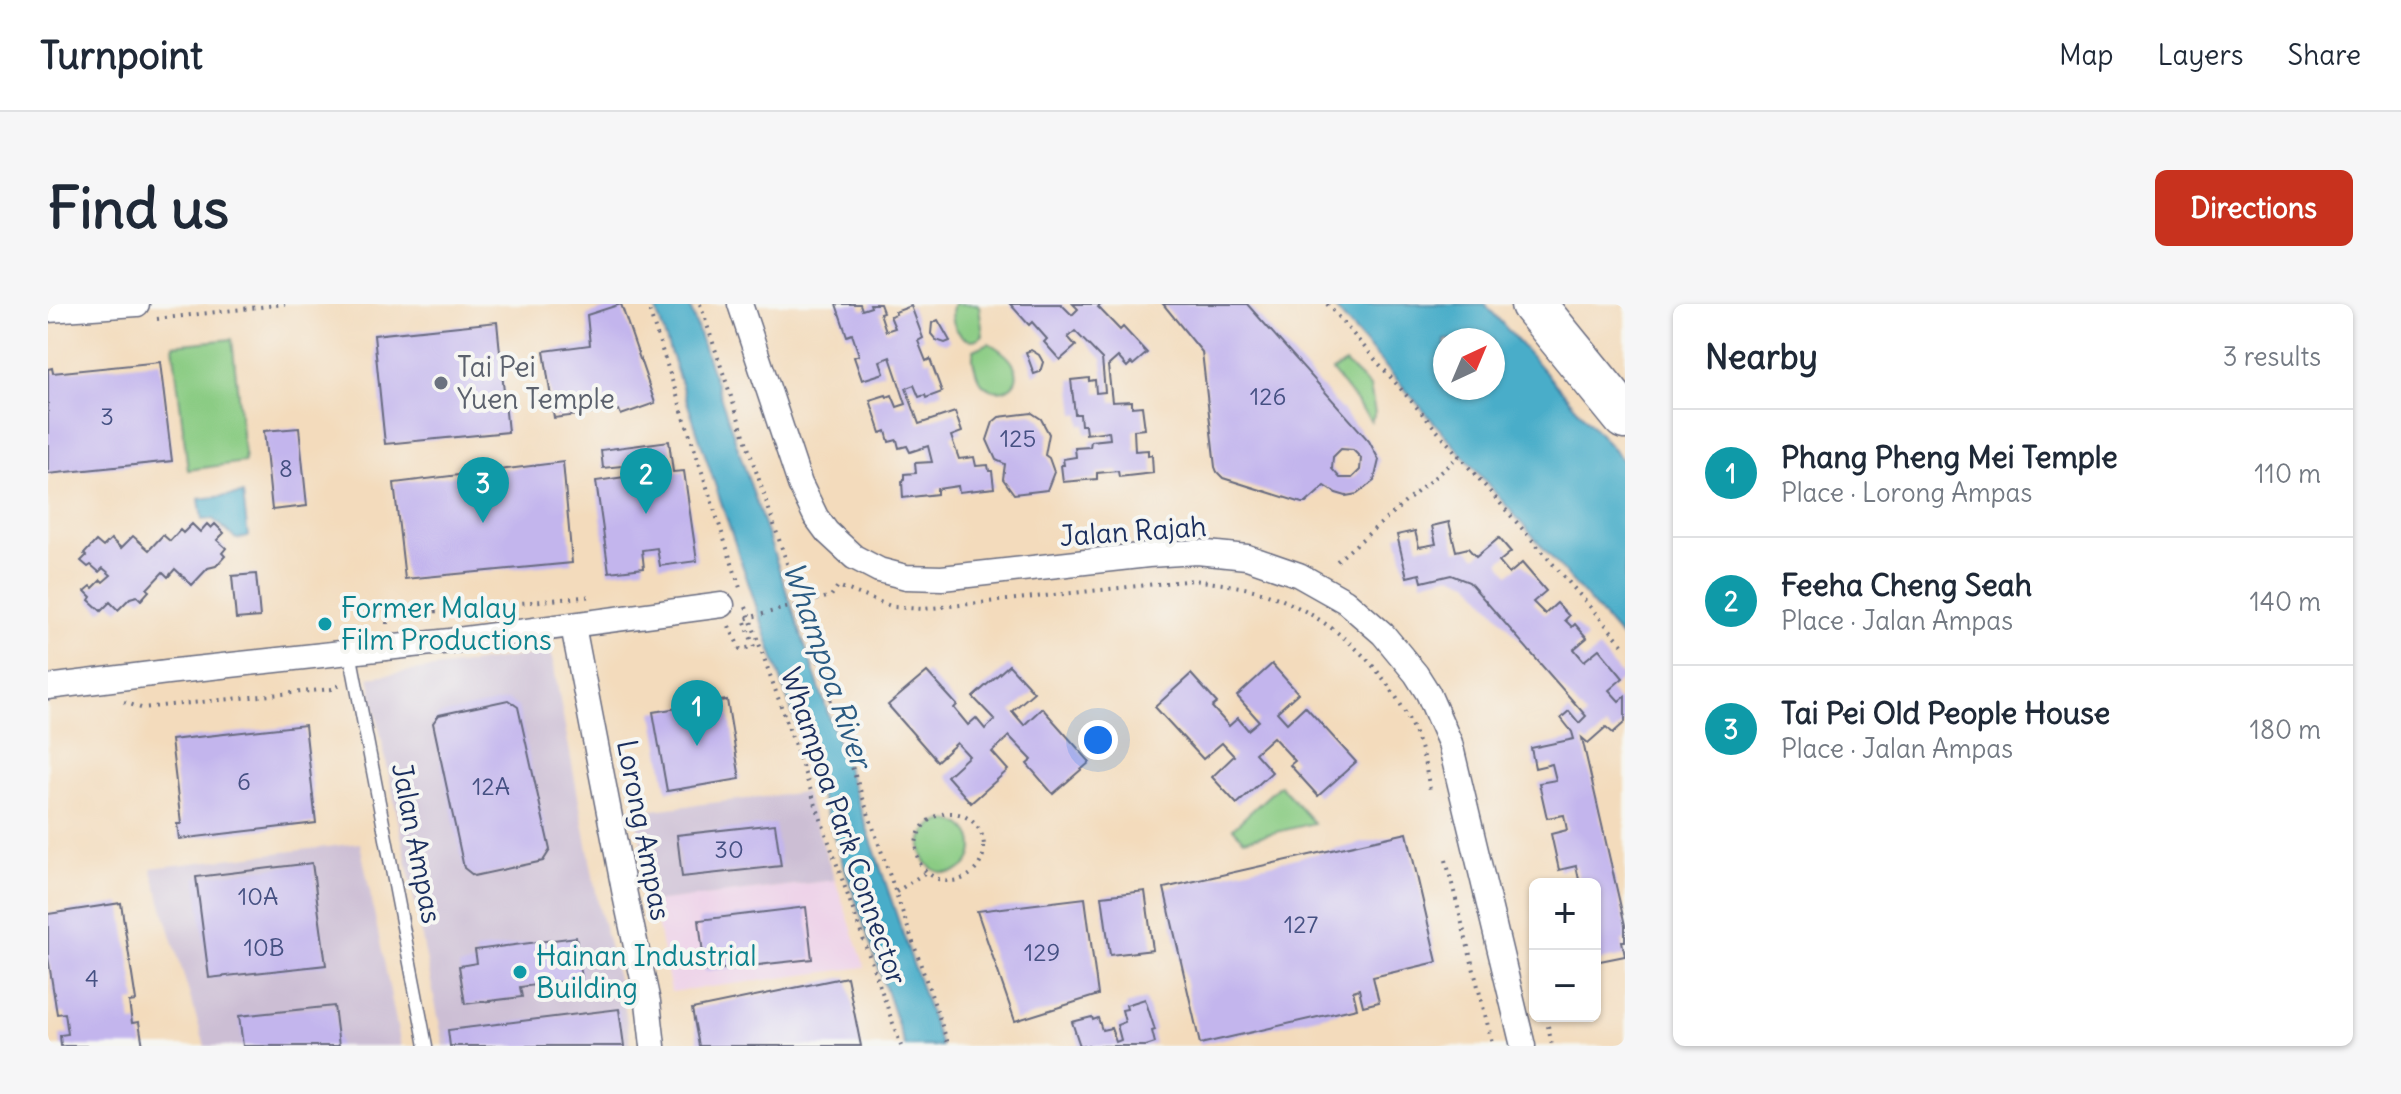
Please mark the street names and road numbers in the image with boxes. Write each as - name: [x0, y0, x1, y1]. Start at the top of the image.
- street label: Jalan Rajah: [1058, 508, 1208, 554]
- street label: Whampoa Park Connector: [773, 663, 915, 989]
- street label: Lorong Ampas: [609, 737, 679, 923]
- street label: Jalan Ampas: [384, 760, 450, 926]

